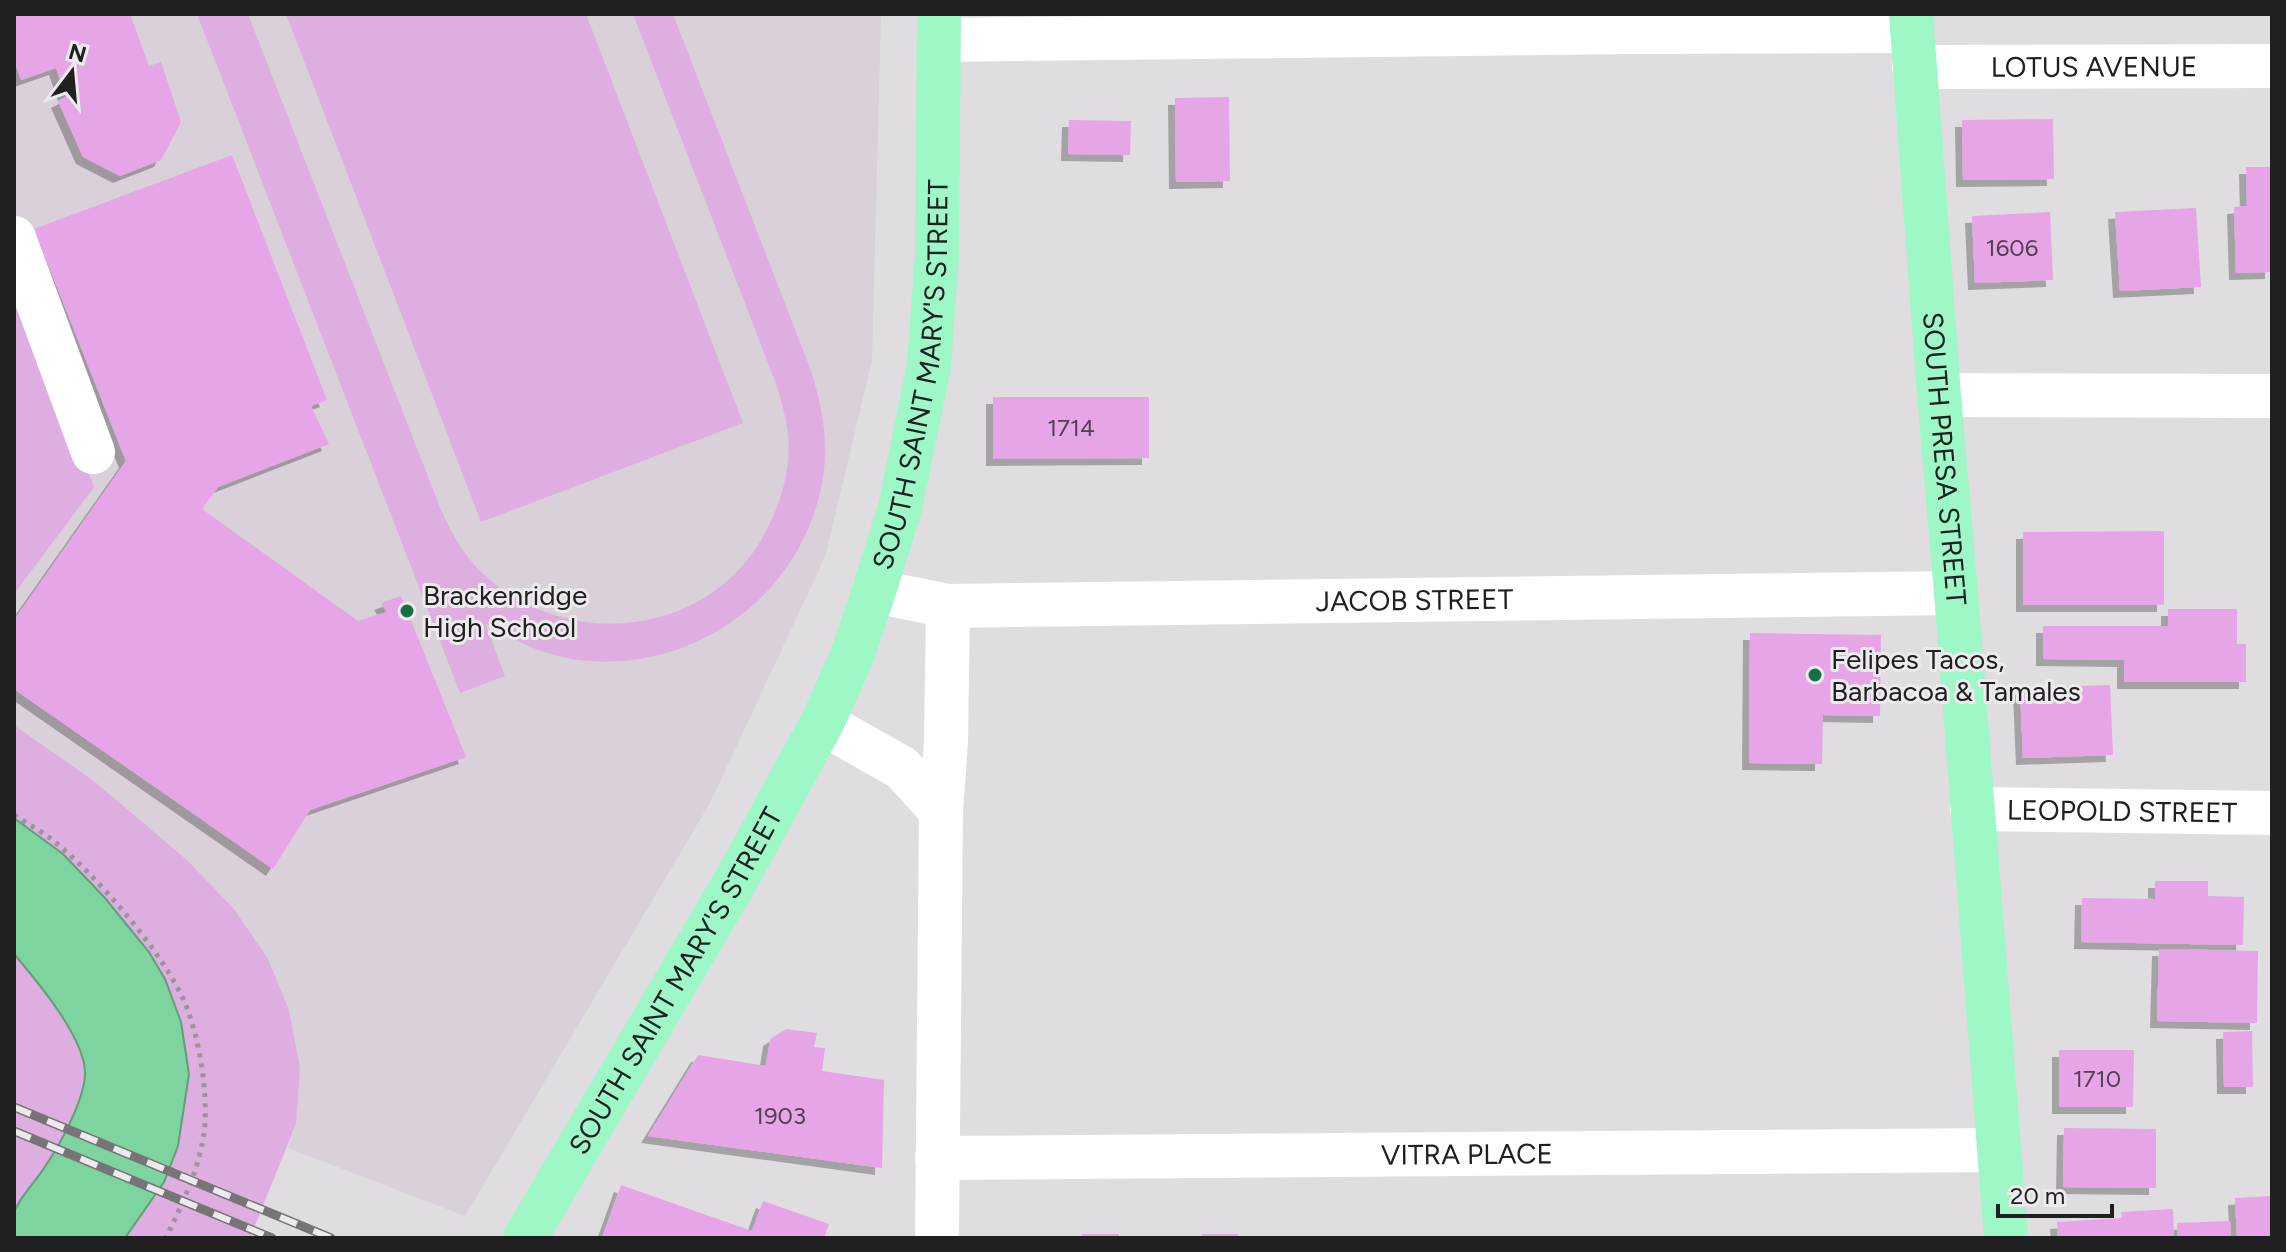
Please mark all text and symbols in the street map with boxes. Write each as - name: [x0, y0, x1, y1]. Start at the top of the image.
- north arrow: [32, 32, 112, 112]
- text: N: [65, 38, 89, 69]
- street label: LOTUS AVENUE: [1991, 49, 2197, 84]
- street label: SOUTH SAINT MARY'S STREET: [865, 178, 955, 573]
- house number: 1606: [1986, 233, 2038, 262]
- street label: SOUTH PRESA STREET: [1916, 311, 1974, 607]
- house number: 1714: [1047, 413, 1095, 442]
- place label: Brackenridge High School: [423, 578, 587, 644]
- street label: JACOB STREET: [1315, 582, 1514, 618]
- marker: Brackenridge High School: [398, 602, 416, 620]
- place label: Felipes Tacos, Barbacoa & Tamales: [1831, 642, 2081, 708]
- marker: Felipes Tacos, Barbacoa & Tamales: [1806, 666, 1824, 684]
- street label: LEOPOLD STREET: [2007, 792, 2238, 830]
- street label: SOUTH SAINT MARY'S STREET: [561, 801, 790, 1160]
- house number: 1710: [2073, 1064, 2121, 1093]
- house number: 1903: [754, 1101, 806, 1130]
- street label: VITRA PLACE: [1381, 1136, 1553, 1172]
- scale bar: [1998, 1168, 2112, 1218]
- text: 20 m: [2010, 1181, 2065, 1210]

